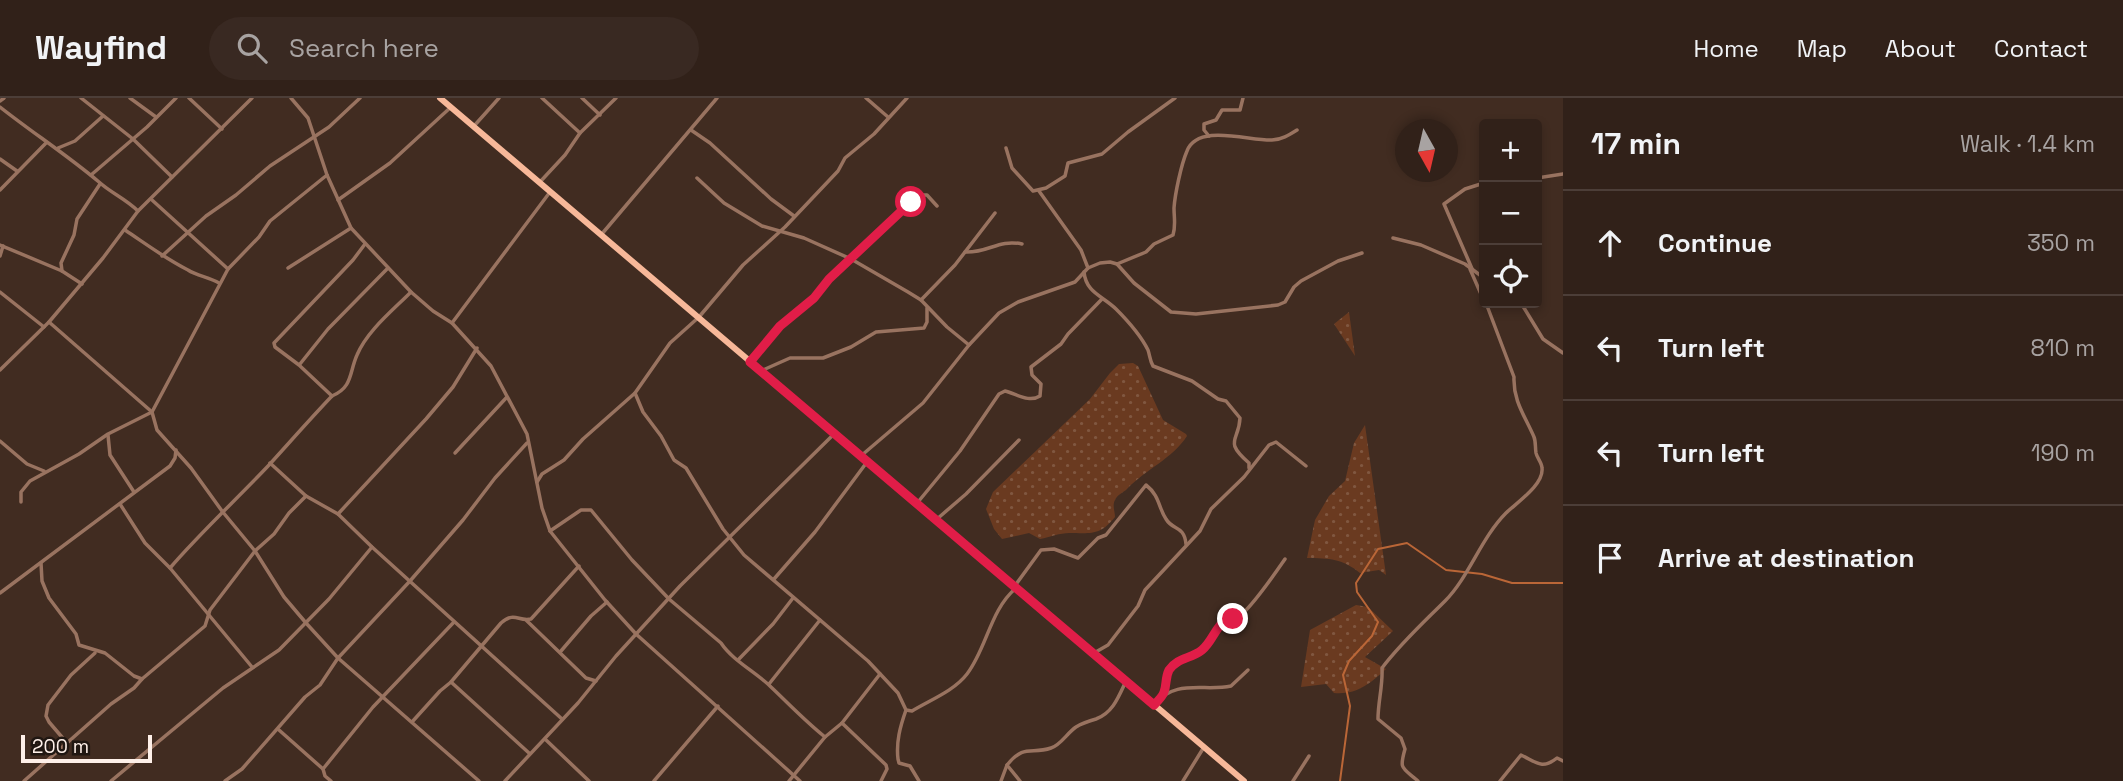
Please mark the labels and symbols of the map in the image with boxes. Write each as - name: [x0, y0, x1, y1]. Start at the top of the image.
- north arrow: [1395, 119, 1458, 182]
- route start: [895, 186, 926, 217]
- route end: [1217, 603, 1248, 634]
- scale bar: [21, 732, 152, 764]

